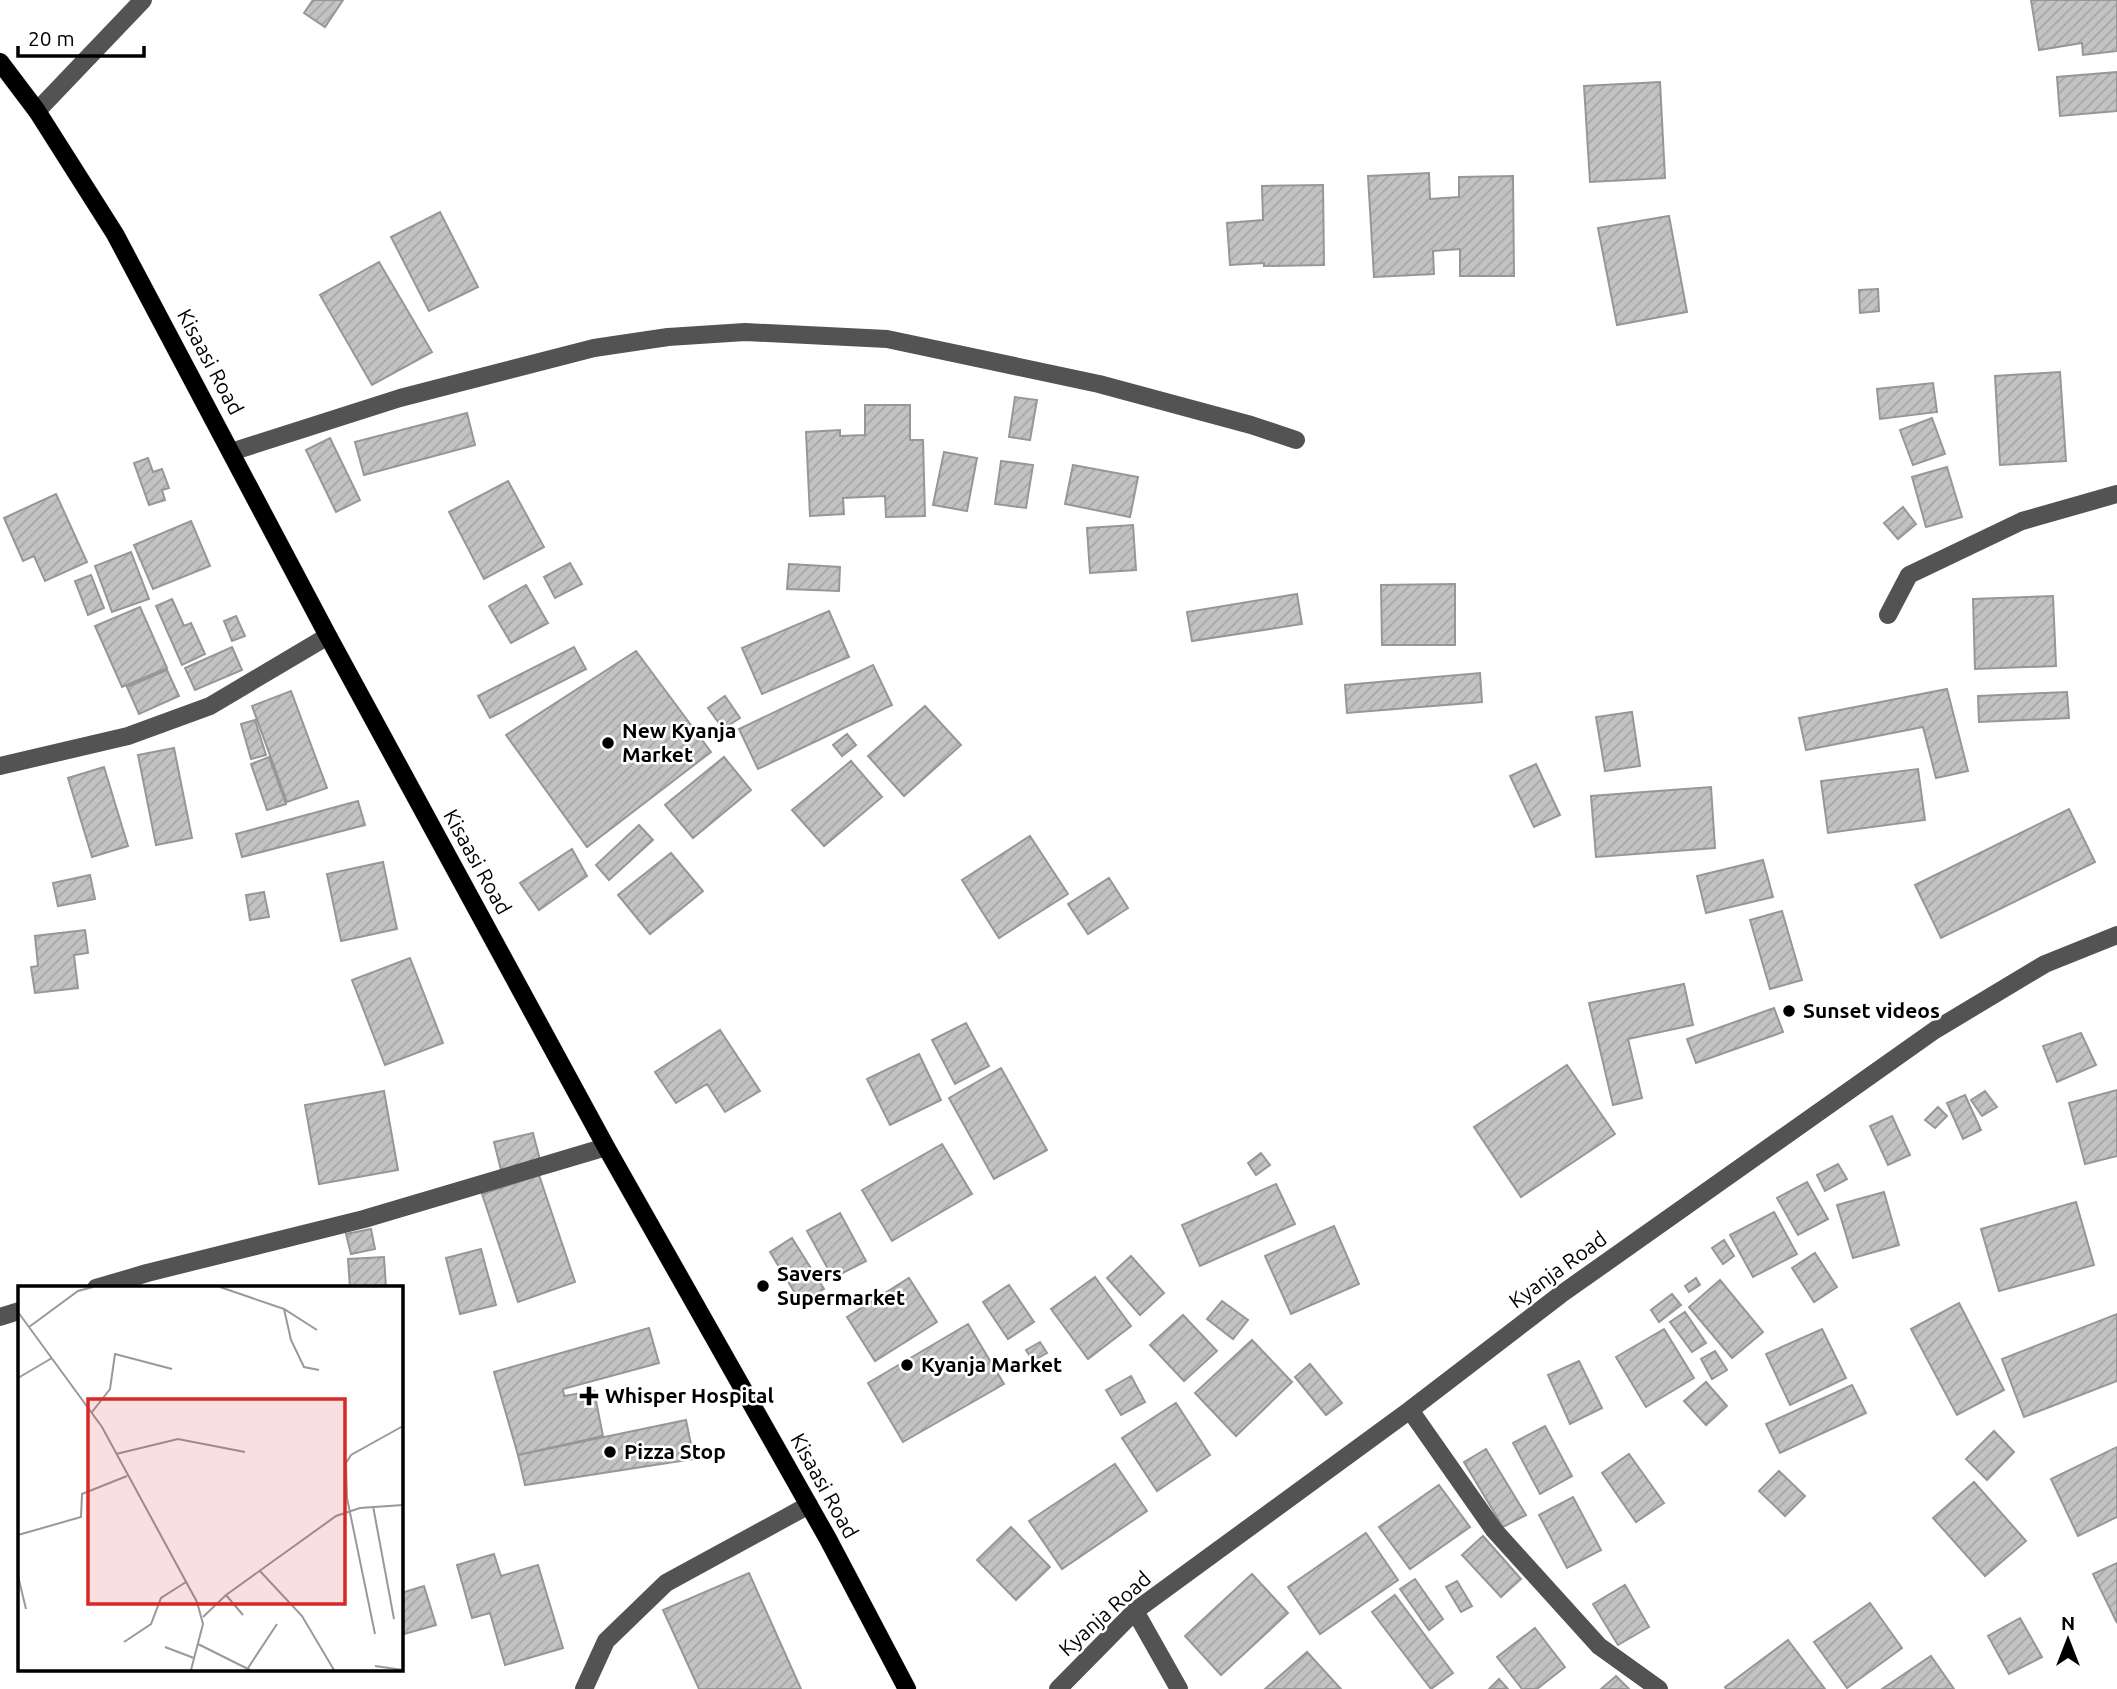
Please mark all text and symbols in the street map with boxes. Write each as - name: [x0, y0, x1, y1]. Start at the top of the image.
- scale bar: [18, 14, 144, 58]
- text: 20 m: [28, 26, 75, 50]
- street label: Kisaasi Road: [173, 304, 249, 419]
- place label: New Kyanja Market: [622, 718, 736, 766]
- marker: New Kyanja Market: [600, 735, 616, 751]
- street label: Kisaasi Road: [439, 805, 517, 918]
- place label: Sunset videos: [1803, 998, 1940, 1022]
- marker: Sunset videos: [1781, 1003, 1797, 1019]
- street label: Kyanja Road: [1504, 1226, 1611, 1313]
- place label: Savers Supermarket: [777, 1261, 905, 1309]
- marker: Savers Supermarket: [755, 1278, 771, 1294]
- inset map: [18, 1286, 402, 1672]
- place label: Kyanja Market: [921, 1352, 1062, 1376]
- marker: Kyanja Market: [899, 1357, 915, 1373]
- place label: Whisper Hospital: [605, 1383, 774, 1407]
- marker: Whisper Hospital: [579, 1386, 599, 1406]
- street label: Kisaasi Road: [786, 1429, 864, 1542]
- place label: Pizza Stop: [624, 1439, 726, 1463]
- marker: Pizza Stop: [602, 1444, 618, 1460]
- street label: Kyanja Road: [1054, 1566, 1155, 1661]
- north arrow: [2033, 1605, 2103, 1675]
- text: N: [2061, 1612, 2075, 1634]

